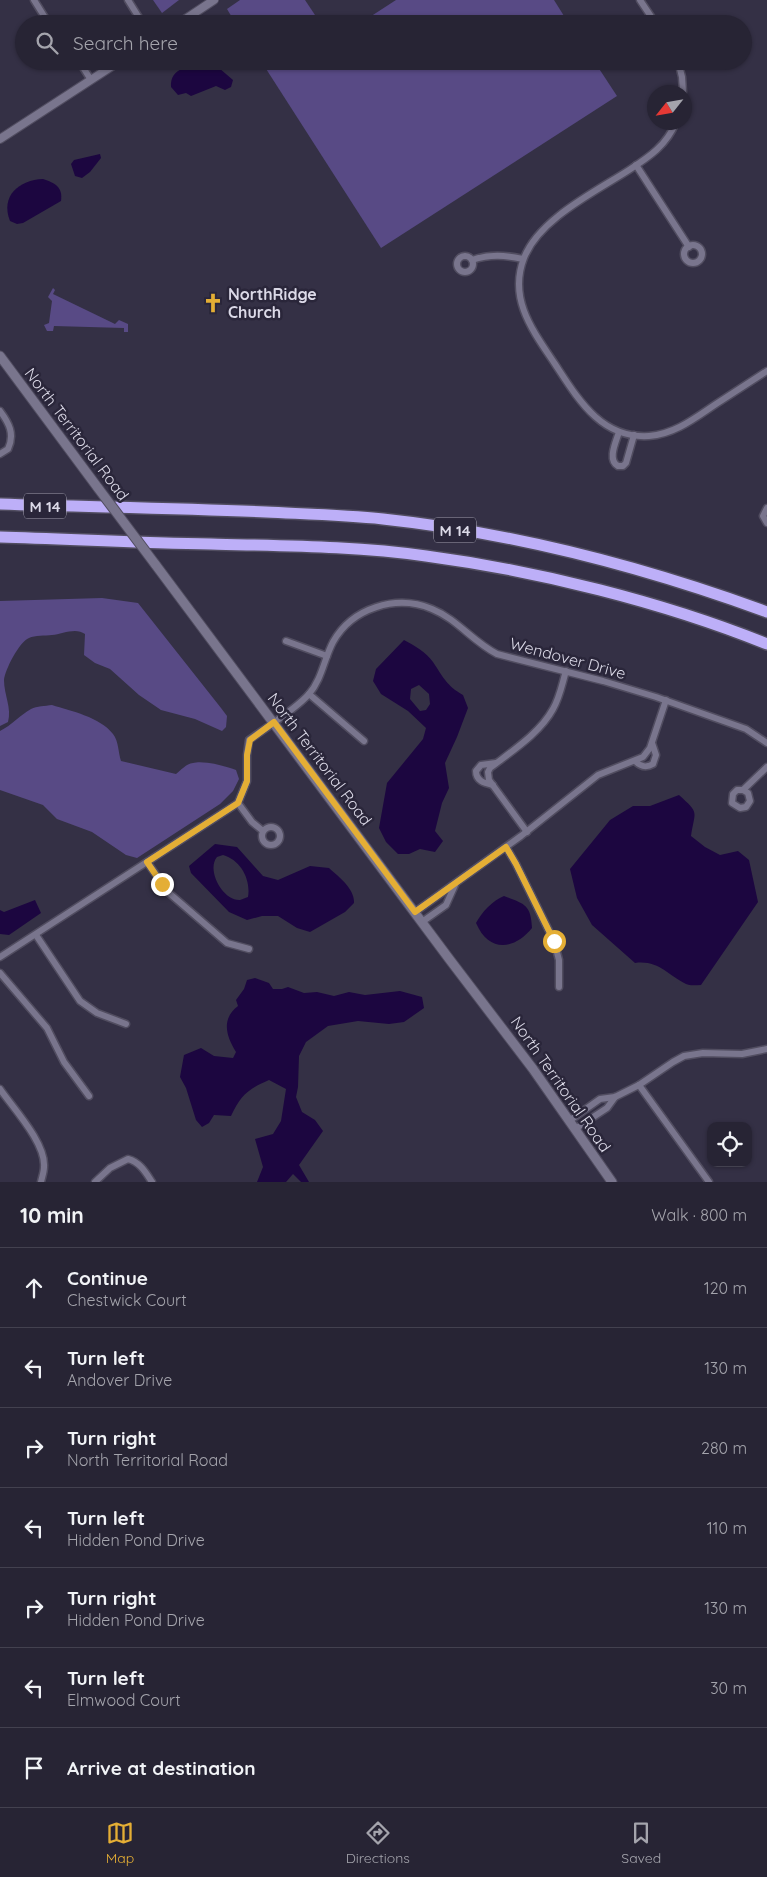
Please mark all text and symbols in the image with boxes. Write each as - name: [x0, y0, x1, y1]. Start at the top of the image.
- search box: [15, 15, 752, 70]
- icon: search: [33, 29, 61, 57]
- text: Search here: [73, 31, 178, 55]
- north arrow: [647, 85, 692, 130]
- place label: NorthRidge Church: [228, 284, 317, 322]
- church icon: NorthRidge Church: [202, 292, 224, 314]
- street label: North Territorial Road: [21, 364, 133, 504]
- road number: M 14: [24, 494, 66, 518]
- road number: M 14: [434, 518, 476, 542]
- street label: Wendover Drive: [508, 633, 628, 683]
- street label: North Territorial Road: [264, 689, 376, 829]
- route end: [151, 873, 174, 896]
- route start: [543, 930, 566, 953]
- street label: North Territorial Road: [507, 1012, 615, 1156]
- map controls: [707, 1122, 752, 1167]
- button: locate: [707, 1122, 752, 1167]
- text: 10 min: [20, 1202, 84, 1228]
- text: Walk · 800 m: [651, 1205, 747, 1225]
- text: Continue: [67, 1266, 148, 1290]
- icon: ahead: [20, 1274, 48, 1302]
- text: 120 m: [704, 1278, 747, 1298]
- text: Chestwick Court: [67, 1290, 187, 1310]
- text: Turn left: [67, 1346, 145, 1370]
- icon: left: [20, 1354, 48, 1382]
- text: 130 m: [704, 1358, 747, 1378]
- text: Andover Drive: [67, 1370, 172, 1390]
- text: Turn right: [67, 1426, 156, 1450]
- icon: right: [20, 1434, 48, 1462]
- text: 280 m: [701, 1438, 747, 1458]
- text: North Territorial Road: [67, 1450, 228, 1470]
- text: Turn left: [67, 1506, 145, 1530]
- icon: left: [20, 1514, 48, 1542]
- text: 110 m: [707, 1518, 747, 1538]
- text: Hidden Pond Drive: [67, 1530, 205, 1550]
- text: Turn right: [67, 1586, 156, 1610]
- icon: right: [20, 1594, 48, 1622]
- text: 130 m: [704, 1598, 747, 1618]
- text: Hidden Pond Drive: [67, 1610, 205, 1630]
- text: Turn left: [67, 1666, 145, 1690]
- icon: left: [20, 1674, 48, 1702]
- text: 30 m: [710, 1678, 747, 1698]
- text: Elmwood Court: [67, 1690, 181, 1710]
- icon: arrive: [20, 1754, 48, 1782]
- text: Arrive at destination: [67, 1756, 256, 1780]
- tab: Map: [106, 1819, 134, 1867]
- tab: Directions: [346, 1819, 410, 1867]
- tab: Saved: [621, 1819, 661, 1867]

